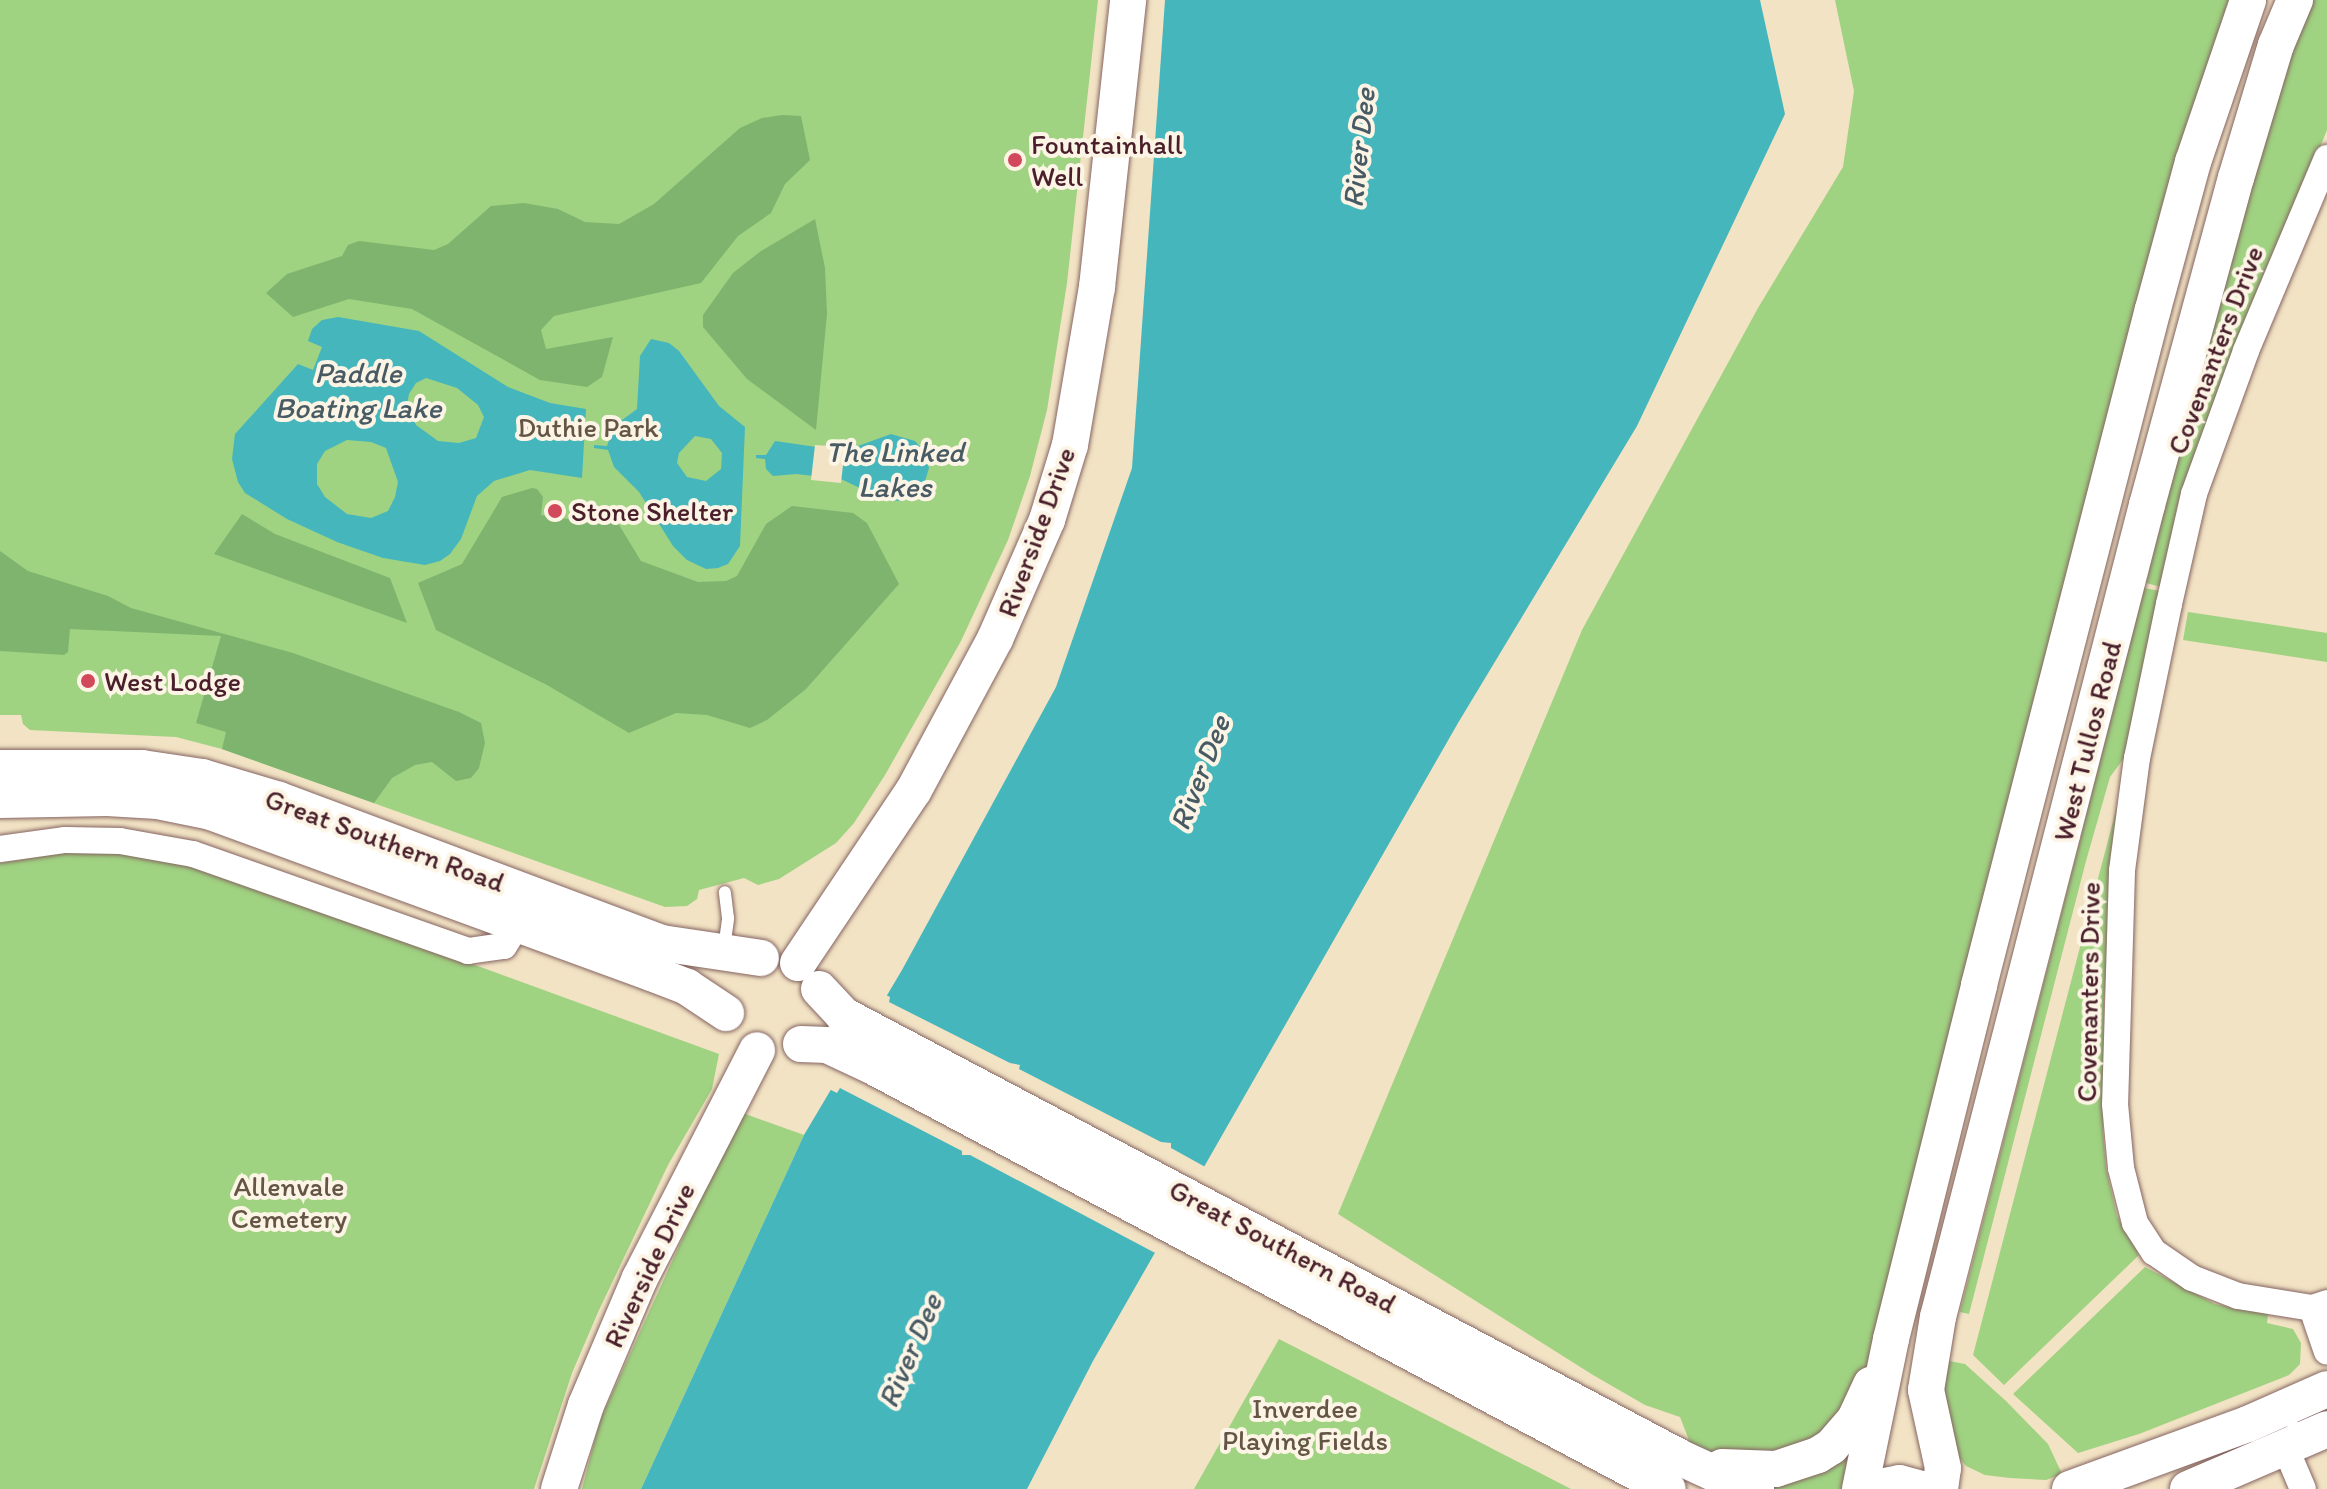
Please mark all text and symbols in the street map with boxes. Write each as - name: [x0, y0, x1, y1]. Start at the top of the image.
- water label: River Dee: [1335, 86, 1383, 210]
- place label: Fountainhall Well: [1031, 127, 1183, 193]
- marker: Fountainhall Well: [1006, 151, 1024, 169]
- street label: Covenanters Drive: [2160, 241, 2270, 459]
- water label: Paddle Boating Lake: [274, 355, 442, 426]
- park label: Duthie Park: [518, 410, 658, 444]
- water label: The Linked Lakes: [825, 434, 965, 504]
- street label: Riverside Drive: [990, 442, 1082, 622]
- place label: Stone Shelter: [571, 494, 733, 528]
- marker: Stone Shelter: [546, 502, 564, 520]
- street label: West Tullos Road: [2046, 638, 2128, 844]
- place label: West Lodge: [104, 664, 241, 698]
- marker: West Lodge: [79, 672, 97, 690]
- water label: River Dee: [1162, 710, 1238, 836]
- street label: Great Southern Road: [261, 781, 509, 899]
- street label: Covenanters Drive: [2069, 882, 2107, 1102]
- park label: Allenvale Cemetery: [231, 1169, 347, 1235]
- street label: Great Southern Road: [1164, 1172, 1402, 1320]
- street label: Riverside Drive: [596, 1177, 702, 1353]
- water label: River Dee: [870, 1289, 950, 1413]
- park label: Inverdee Playing Fields: [1222, 1391, 1388, 1457]

